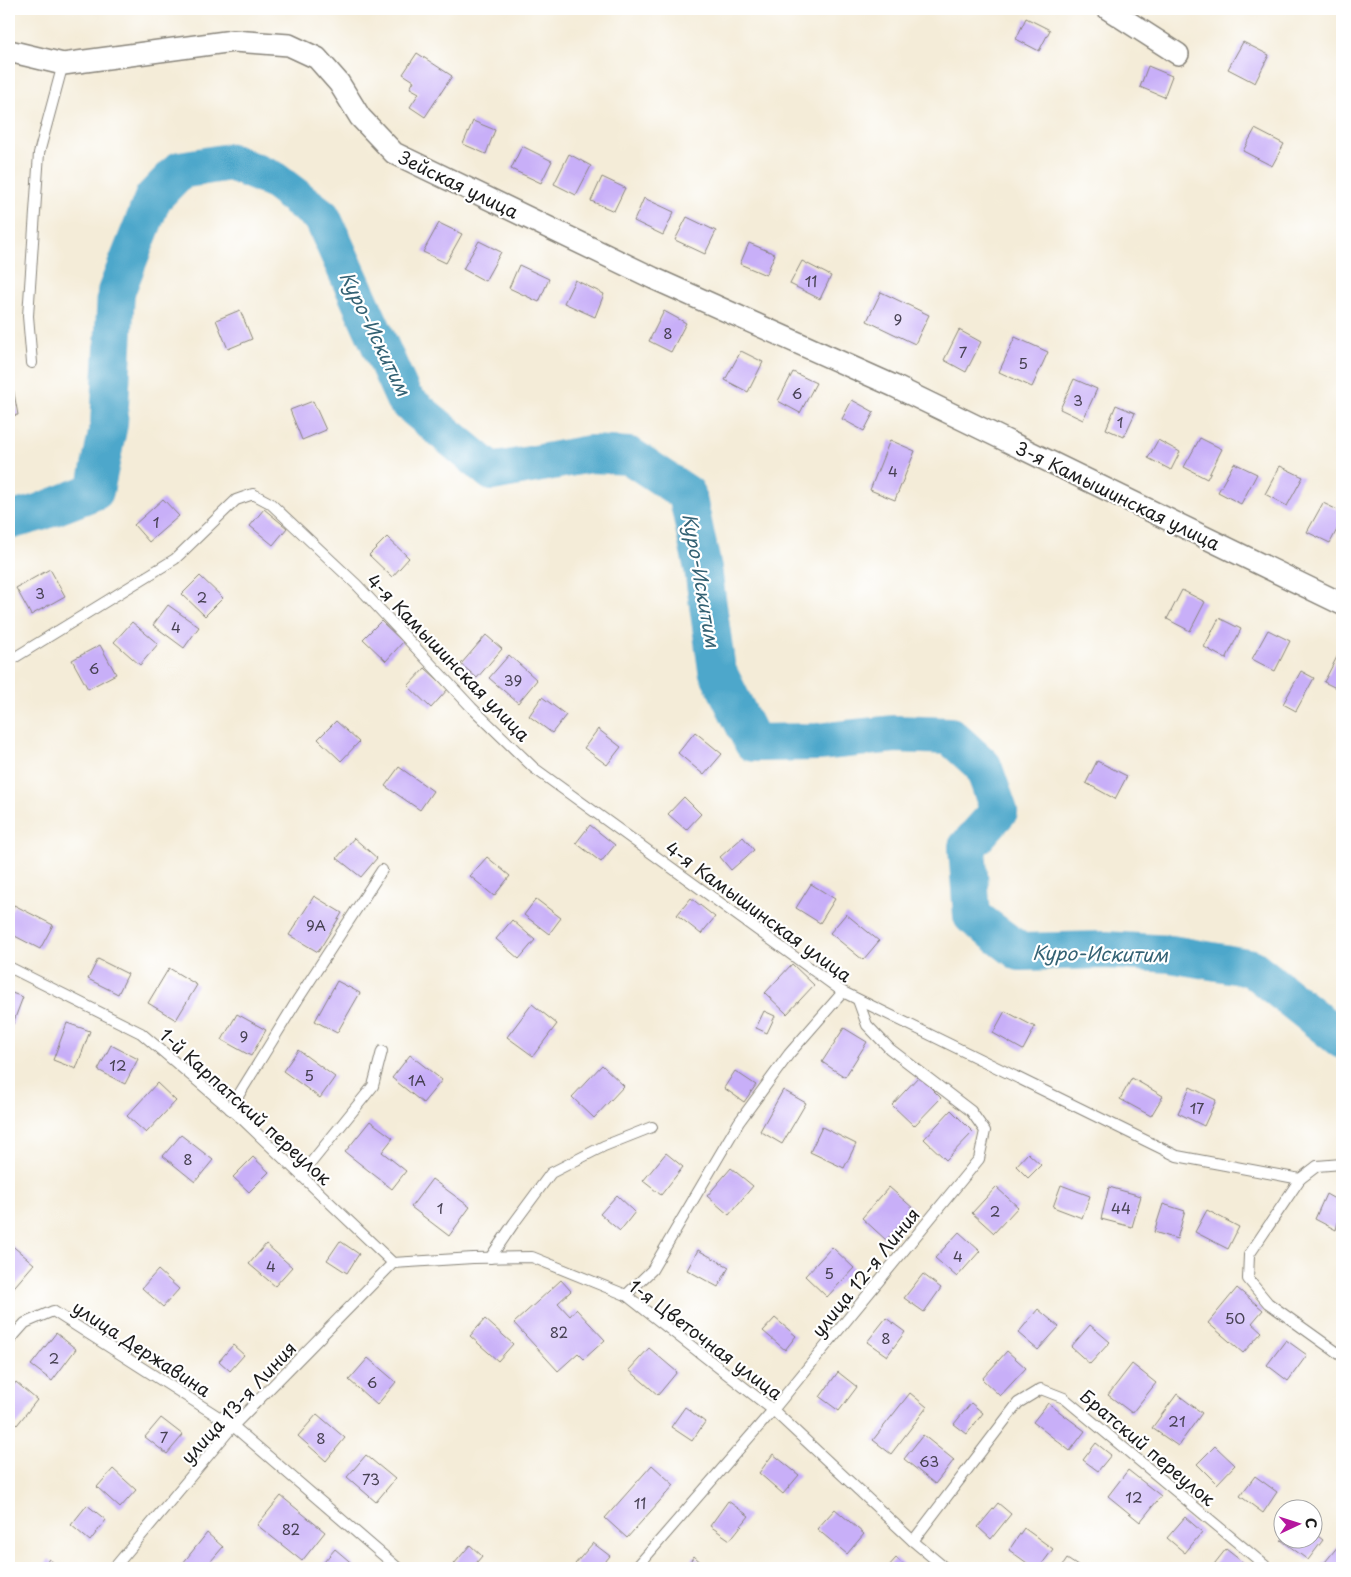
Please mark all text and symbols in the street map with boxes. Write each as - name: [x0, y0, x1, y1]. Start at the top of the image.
- street label: Зейская улица: [395, 143, 524, 225]
- water label: Куро-Искитим: [334, 266, 419, 401]
- house number: 11: [805, 269, 817, 292]
- house number: 9: [894, 307, 902, 330]
- house number: 8: [663, 321, 673, 344]
- house number: 7: [959, 340, 968, 363]
- house number: 5: [1018, 351, 1028, 374]
- house number: 6: [792, 381, 802, 404]
- house number: 3: [1073, 388, 1083, 411]
- house number: 1: [1117, 410, 1123, 433]
- street label: 3-я Камышинская улица: [1011, 434, 1225, 557]
- house number: 4: [888, 459, 898, 482]
- house number: 1: [153, 510, 159, 533]
- water label: Куро-Искитим: [676, 511, 728, 650]
- street label: 4-я Камышинская улица: [361, 567, 537, 748]
- house number: 3: [35, 581, 45, 604]
- house number: 2: [197, 585, 207, 608]
- house number: 4: [171, 615, 181, 638]
- house number: 6: [89, 656, 99, 679]
- house number: 39: [504, 668, 522, 691]
- street label: 4-я Камышинская улица: [660, 834, 858, 988]
- house number: 9А: [306, 913, 326, 936]
- water label: Куро-Искитим: [1032, 938, 1169, 968]
- street label: 1-й Карпатский переулок: [154, 1021, 338, 1191]
- house number: 9: [240, 1024, 248, 1047]
- house number: 12: [109, 1053, 127, 1076]
- house number: 5: [304, 1063, 314, 1086]
- house number: 1А: [408, 1068, 426, 1091]
- house number: 17: [1190, 1096, 1204, 1119]
- house number: 8: [183, 1147, 193, 1170]
- house number: 1: [437, 1196, 443, 1219]
- house number: 44: [1111, 1196, 1131, 1219]
- house number: 2: [990, 1199, 1000, 1222]
- street label: улица 12-я Линия: [804, 1202, 926, 1342]
- house number: 4: [953, 1244, 963, 1267]
- house number: 4: [266, 1254, 276, 1277]
- house number: 5: [824, 1261, 834, 1284]
- street label: 1-я Цветочная улица: [623, 1272, 789, 1406]
- street label: улица Державина: [68, 1293, 217, 1403]
- house number: 50: [1225, 1306, 1245, 1329]
- house number: 82: [550, 1320, 568, 1343]
- house number: 8: [881, 1326, 891, 1349]
- street label: улица 13-я Линия: [174, 1335, 302, 1469]
- house number: 2: [49, 1346, 59, 1369]
- house number: 6: [367, 1370, 377, 1393]
- street label: Братский переулок: [1074, 1382, 1222, 1512]
- house number: 21: [1168, 1409, 1186, 1432]
- house number: 7: [160, 1425, 169, 1448]
- house number: 8: [316, 1426, 326, 1449]
- house number: 63: [919, 1449, 939, 1472]
- house number: 73: [362, 1467, 380, 1490]
- house number: 12: [1125, 1485, 1143, 1508]
- house number: 11: [634, 1491, 646, 1514]
- north arrow: [1274, 1500, 1324, 1550]
- house number: 82: [282, 1517, 300, 1540]
- text: С: [1301, 1517, 1322, 1529]

